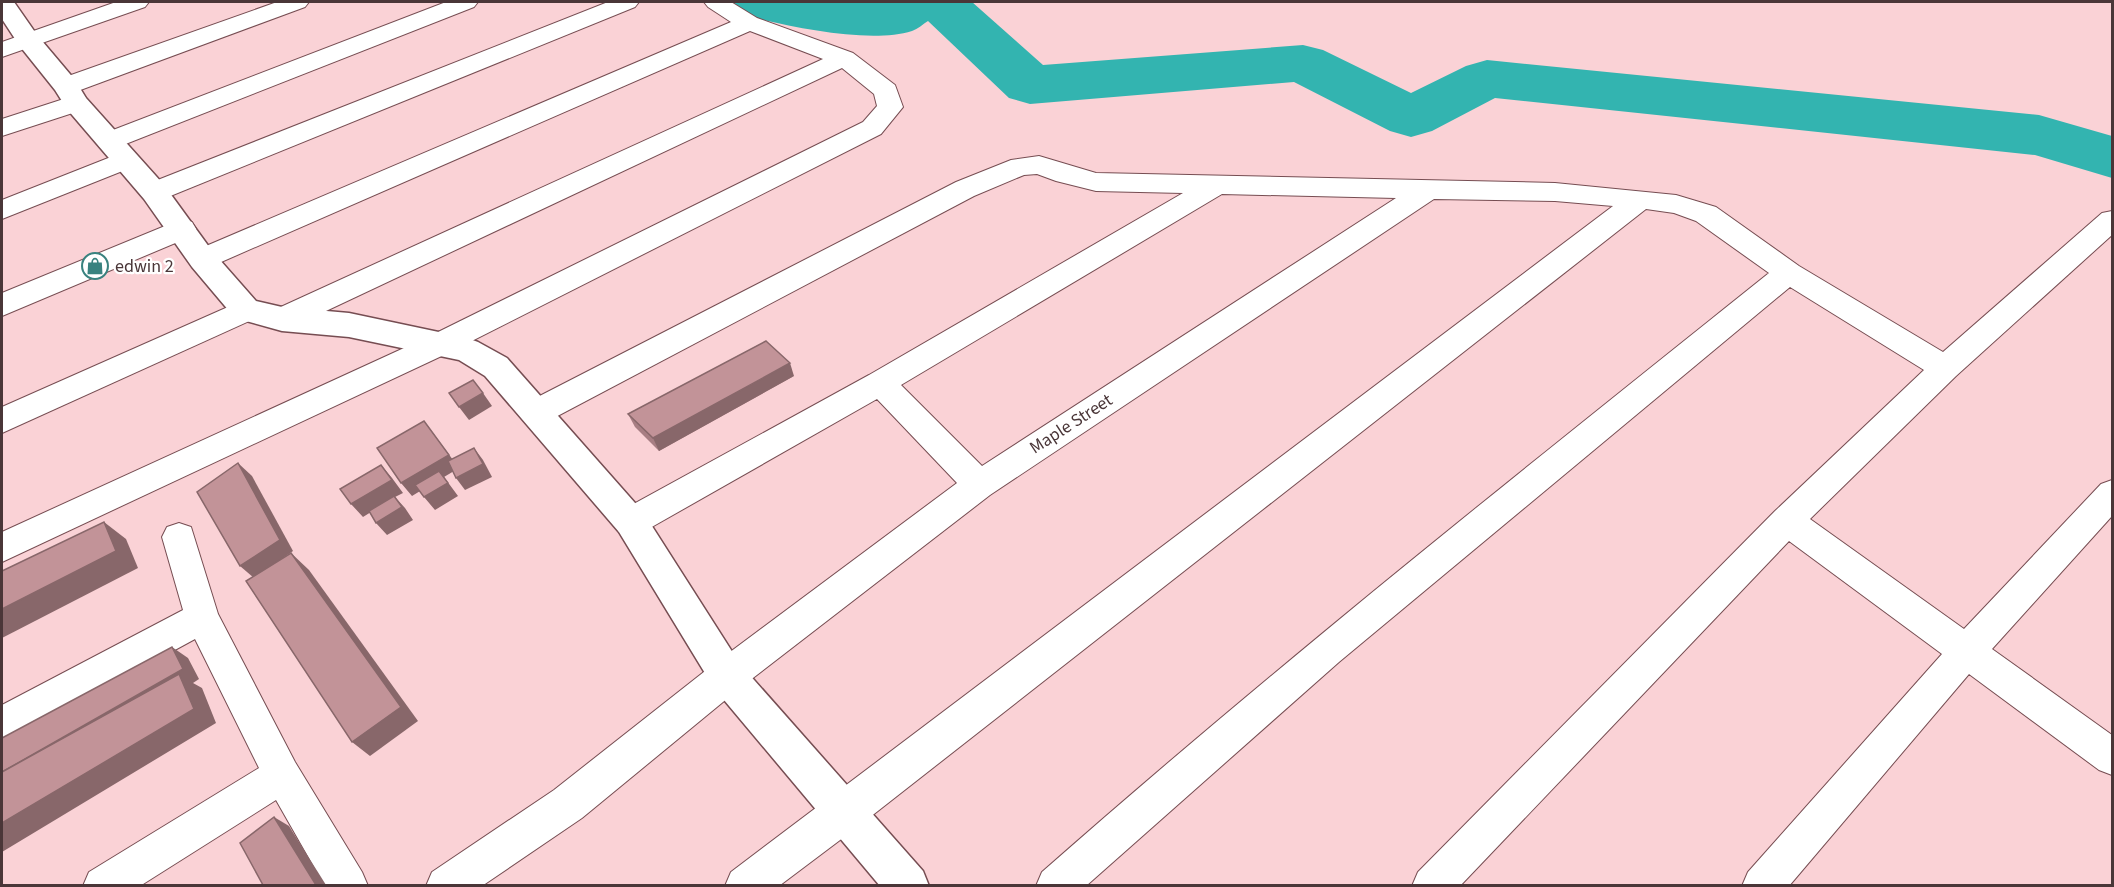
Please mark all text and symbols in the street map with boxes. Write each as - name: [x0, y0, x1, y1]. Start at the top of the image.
- shop icon: edwin 2: [80, 251, 110, 281]
- place label: edwin 2: [115, 254, 174, 279]
- street label: Maple Street: [1025, 388, 1117, 460]

